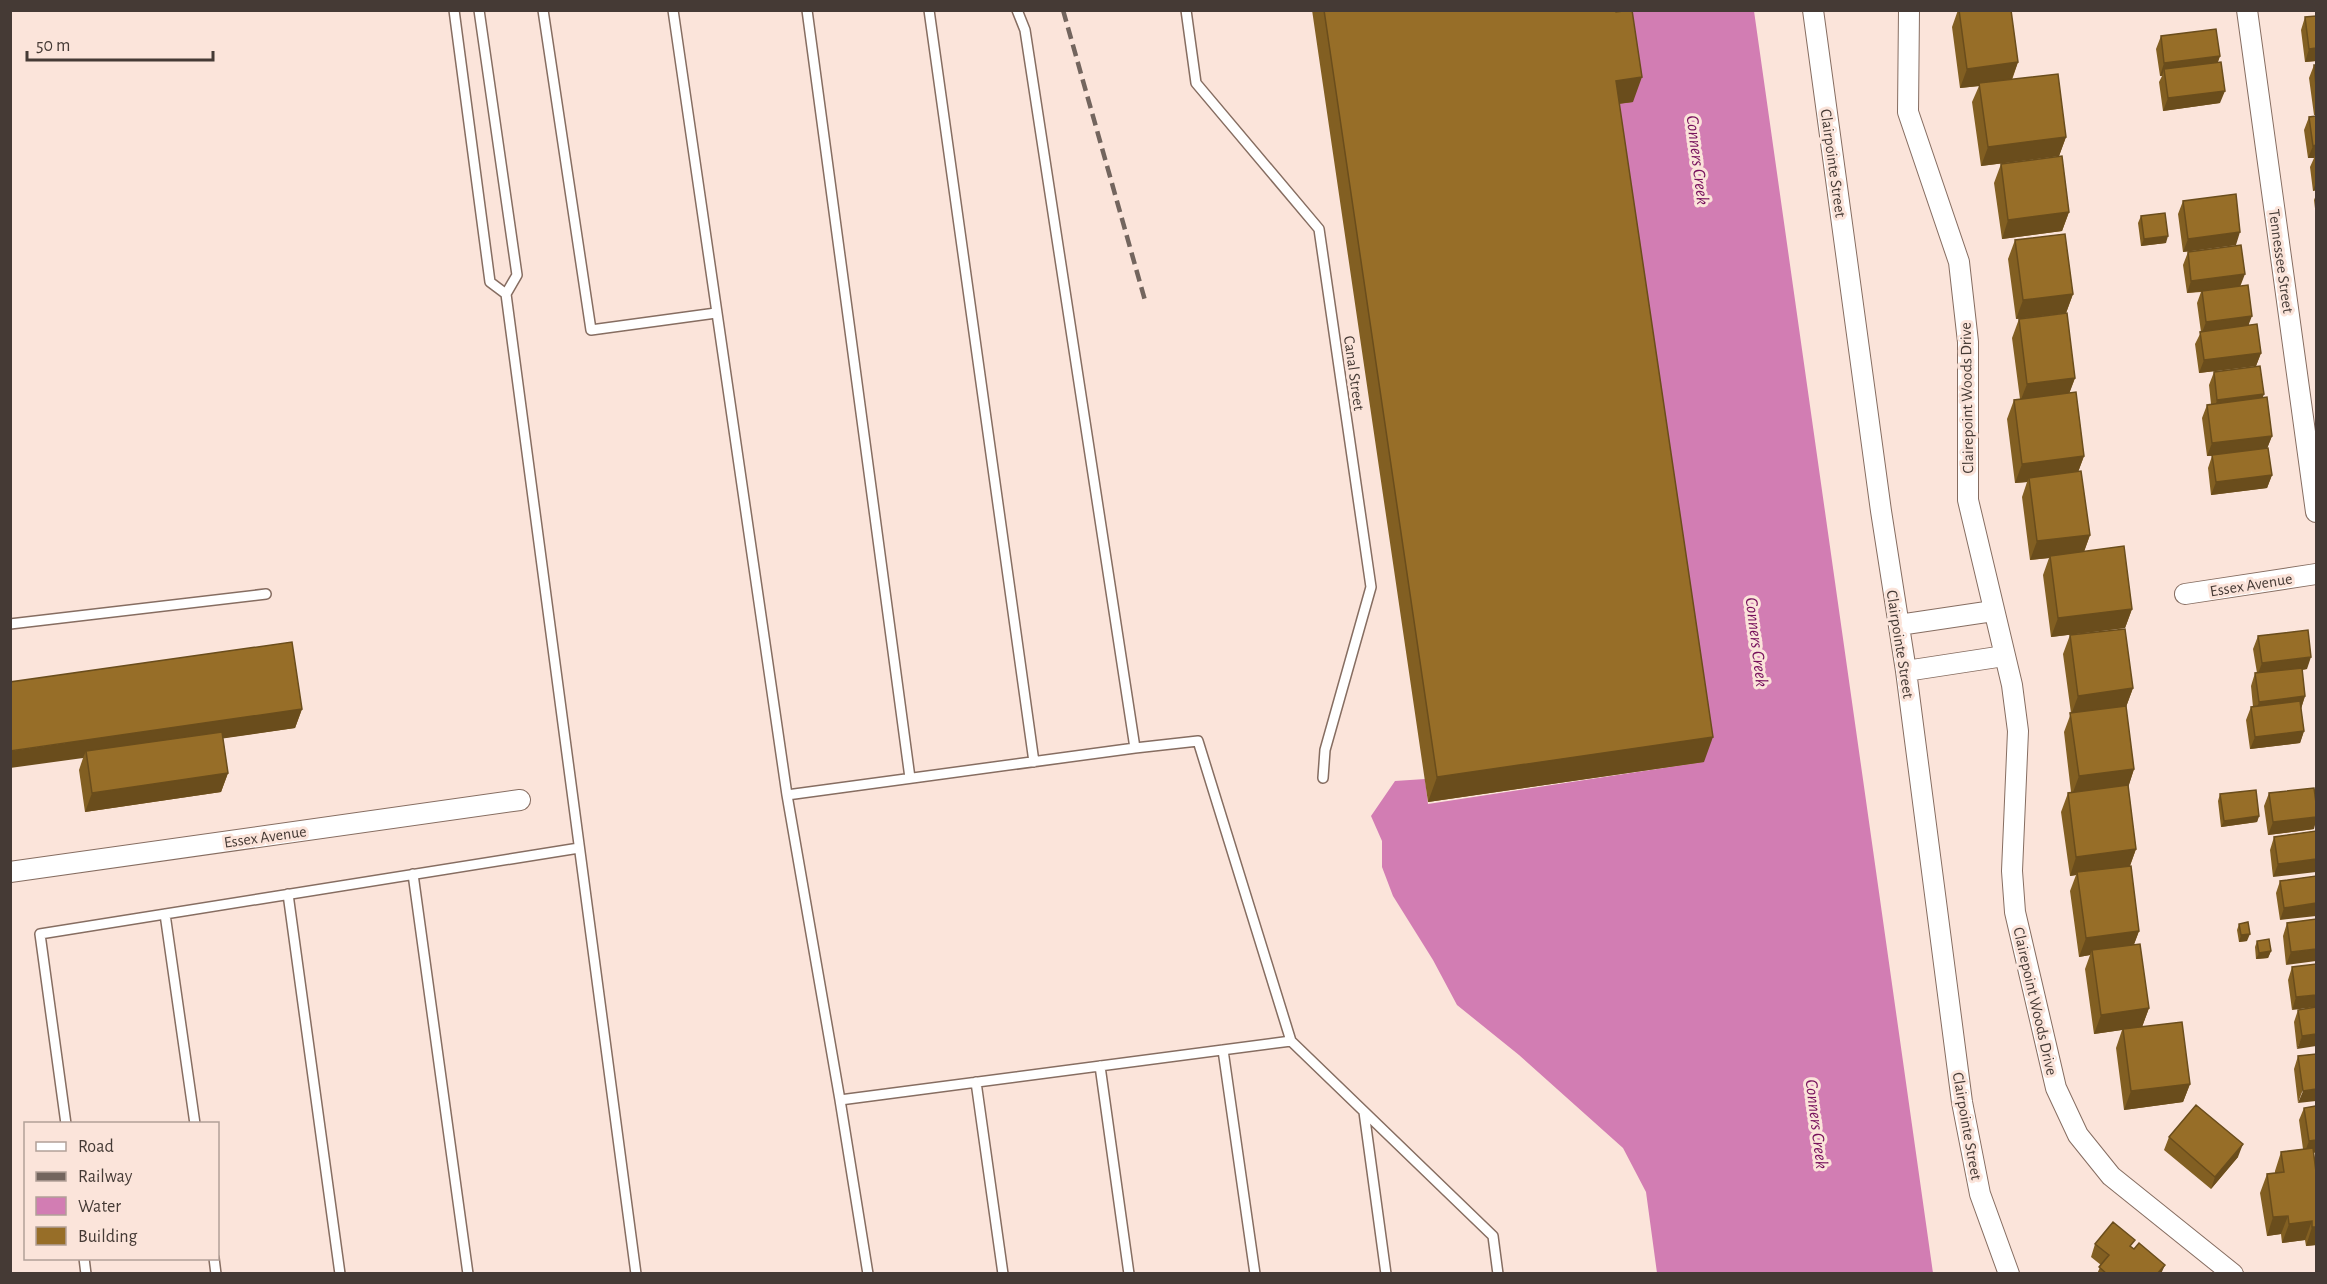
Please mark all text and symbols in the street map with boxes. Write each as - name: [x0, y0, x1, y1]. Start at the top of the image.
- scale bar: [27, 24, 213, 62]
- text: 50 m: [36, 37, 70, 55]
- street label: Clairpointe Street: [1817, 108, 1849, 218]
- water label: Conners Creek: [1683, 114, 1711, 206]
- street label: Tennessee Street: [2266, 208, 2296, 314]
- street label: Clairepoint Woods Drive: [1958, 322, 1976, 474]
- street label: Canal Street: [1341, 335, 1367, 412]
- street label: Essex Avenue: [2209, 571, 2293, 599]
- street label: Clairpointe Street: [1884, 589, 1916, 699]
- water label: Conners Creek: [1742, 596, 1770, 688]
- street label: Essex Avenue: [223, 823, 307, 851]
- street label: Clairepoint Woods Drive: [2010, 926, 2060, 1077]
- street label: Clairpointe Street: [1950, 1071, 1984, 1181]
- water label: Conners Creek: [1802, 1078, 1830, 1170]
- legend: [24, 1122, 219, 1260]
- text: Road: [78, 1138, 114, 1156]
- text: Railway: [78, 1168, 133, 1186]
- text: Water: [78, 1198, 121, 1216]
- text: Building: [78, 1228, 138, 1246]

